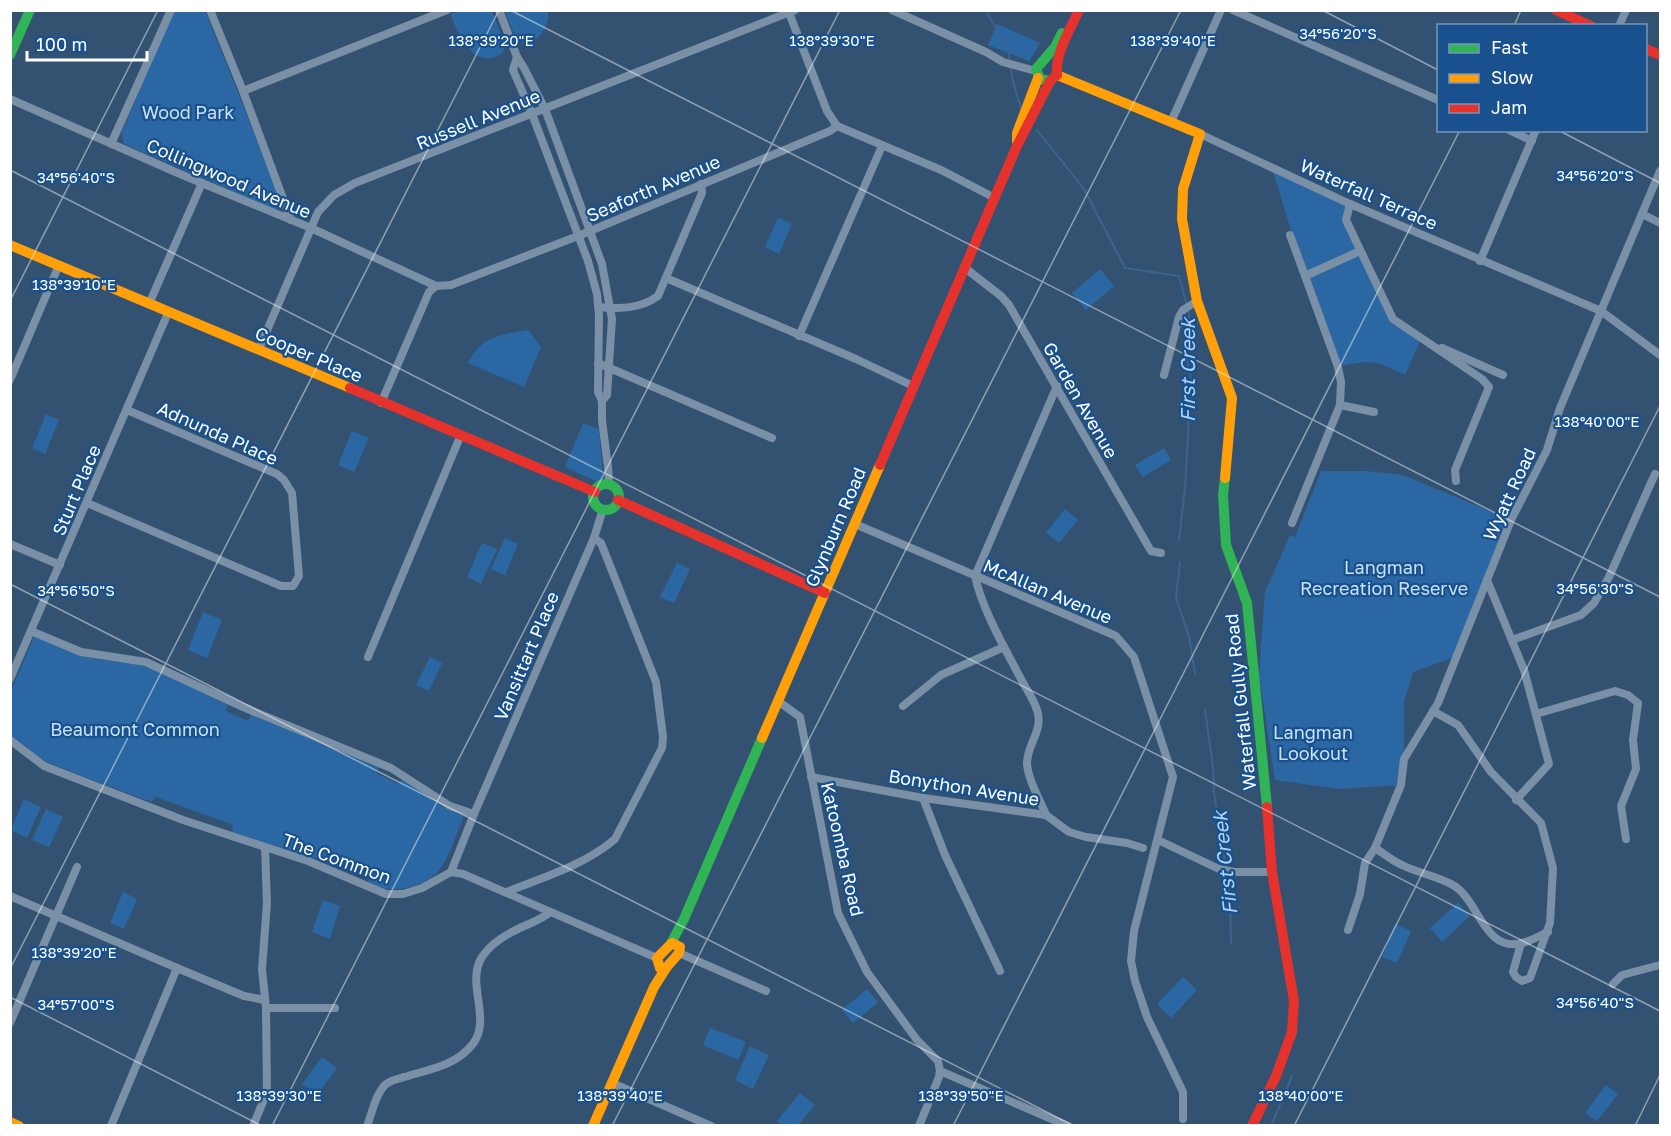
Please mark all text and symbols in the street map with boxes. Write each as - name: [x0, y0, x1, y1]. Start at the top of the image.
- scale bar: [27, 24, 147, 62]
- text: 34°56'20"S: [1299, 24, 1377, 42]
- legend: [1437, 24, 1647, 132]
- text: 138°39'20"E: [448, 31, 534, 49]
- text: 138°39'30"E: [789, 31, 875, 49]
- text: 138°39'40"E: [1130, 31, 1216, 49]
- text: 100 m: [36, 33, 87, 55]
- text: Fast: [1491, 36, 1528, 58]
- text: Slow: [1491, 66, 1534, 88]
- street label: Russell Avenue: [413, 84, 543, 154]
- text: Jam: [1491, 96, 1527, 118]
- park label: Wood Park: [142, 101, 234, 123]
- street label: Collingwood Avenue: [143, 133, 315, 223]
- street label: Seaforth Avenue: [583, 150, 723, 226]
- street label: Waterfall Terrace: [1297, 154, 1441, 234]
- text: 34°56'20"S: [1556, 166, 1634, 184]
- text: 34°56'40"S: [37, 168, 115, 186]
- text: 138°39'10"E: [32, 275, 116, 293]
- water label: First Creek: [1175, 315, 1199, 422]
- street label: Cooper Place: [252, 321, 366, 387]
- street label: Garden Avenue: [1039, 338, 1123, 462]
- street label: Adnunda Place: [154, 397, 282, 469]
- text: 138°40'00"E: [1554, 412, 1640, 430]
- street label: Sturt Place: [47, 441, 105, 539]
- street label: Wyatt Road: [1478, 444, 1540, 544]
- street label: Glynburn Road: [800, 464, 870, 590]
- street label: McAllan Avenue: [980, 554, 1116, 628]
- park label: Langman Recreation Reserve: [1300, 556, 1468, 599]
- text: 34°56'30"S: [1556, 579, 1634, 597]
- text: 34°56'50"S: [37, 581, 115, 599]
- street label: Vansittart Place: [489, 588, 563, 724]
- street label: Waterfall Gully Road: [1220, 613, 1260, 791]
- park label: Beaumont Common: [50, 718, 220, 740]
- park label: Langman Lookout: [1273, 721, 1353, 764]
- street label: Bonython Avenue: [887, 764, 1041, 810]
- street label: Katoomba Road: [817, 780, 869, 918]
- water label: First Creek: [1206, 807, 1241, 916]
- street label: The Common: [280, 828, 394, 888]
- text: 138°39'20"E: [31, 943, 117, 961]
- text: 34°56'40"S: [1556, 993, 1634, 1011]
- text: 34°57'00"S: [37, 995, 115, 1013]
- text: 138°39'30"E: [236, 1086, 322, 1104]
- text: 138°39'40"E: [577, 1086, 663, 1104]
- text: 138°39'50"E: [918, 1086, 1004, 1104]
- text: 138°40'00"E: [1258, 1086, 1344, 1104]

